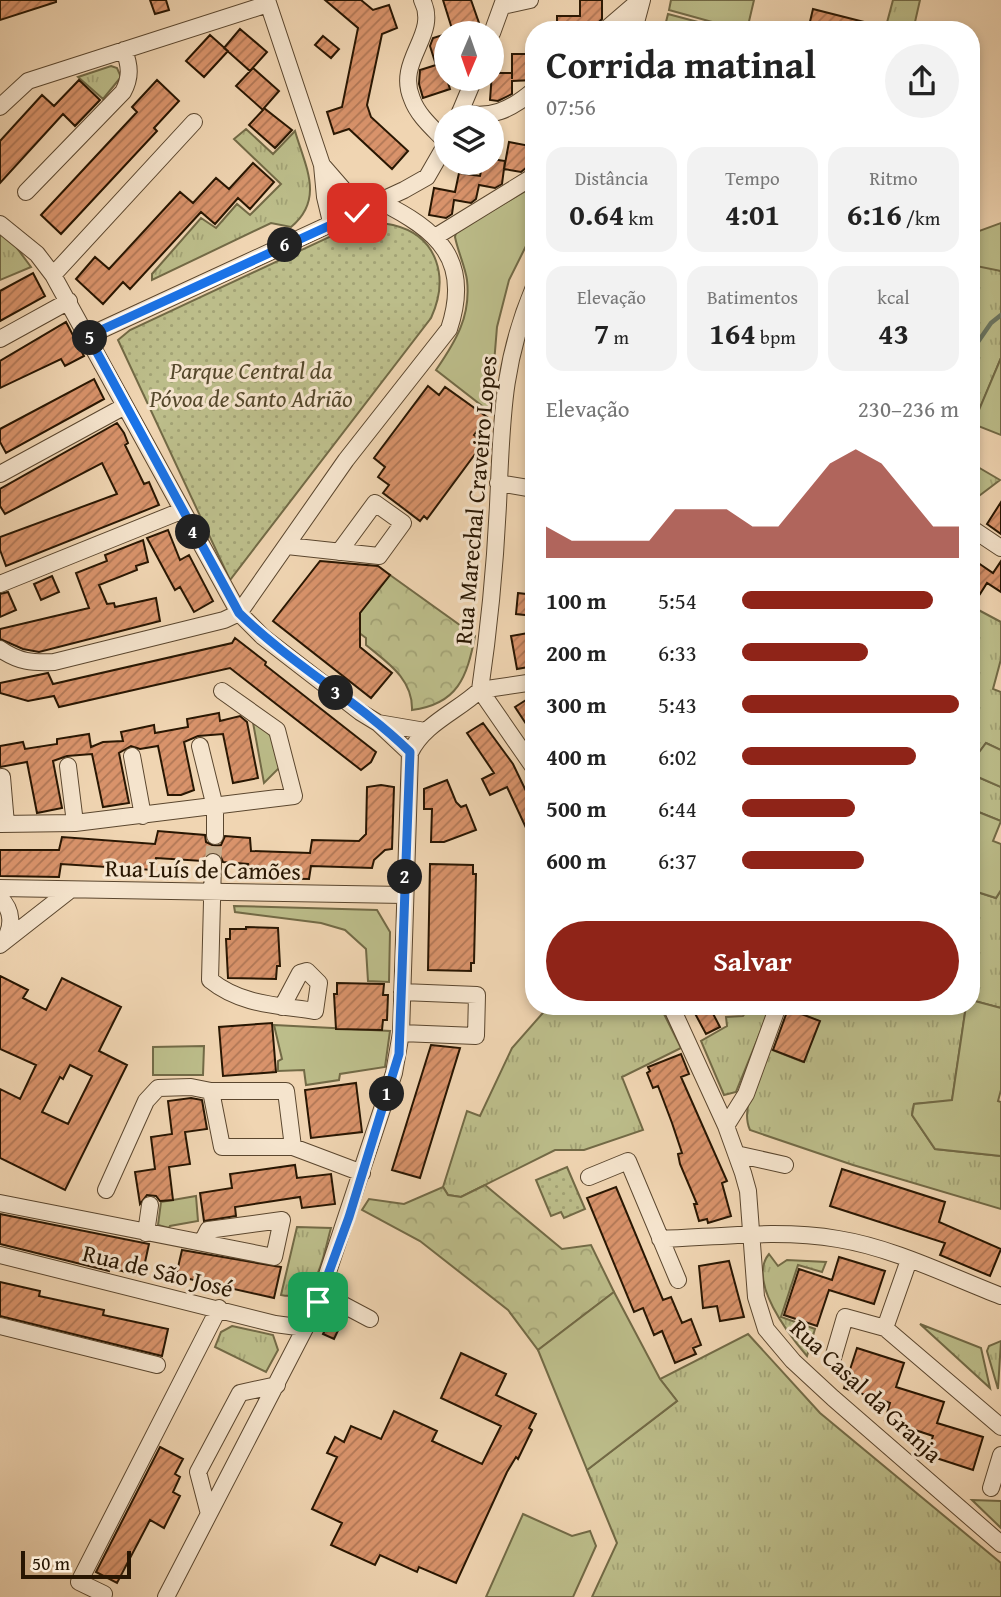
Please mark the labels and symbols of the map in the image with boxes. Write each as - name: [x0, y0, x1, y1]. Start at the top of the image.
- north arrow: [434, 21, 504, 91]
- pin: [327, 183, 387, 243]
- pin: 6: [268, 228, 302, 262]
- pin: 5: [72, 320, 108, 356]
- park label: Parque Central da Póvoa de Santo Adrião: [148, 353, 353, 416]
- street label: Rua Marechal Craveiro Lopes: [445, 354, 506, 646]
- pin: 4: [176, 514, 210, 550]
- pin: 3: [318, 676, 354, 710]
- street label: Rua Luís de Camões: [105, 850, 301, 889]
- pin: 2: [388, 860, 422, 894]
- pin: 1: [370, 1076, 404, 1112]
- street label: Rua de São José: [79, 1235, 237, 1306]
- pin: [288, 1272, 348, 1332]
- street label: Rua Casal da Granja: [783, 1311, 951, 1471]
- scale bar: [21, 1548, 131, 1580]

